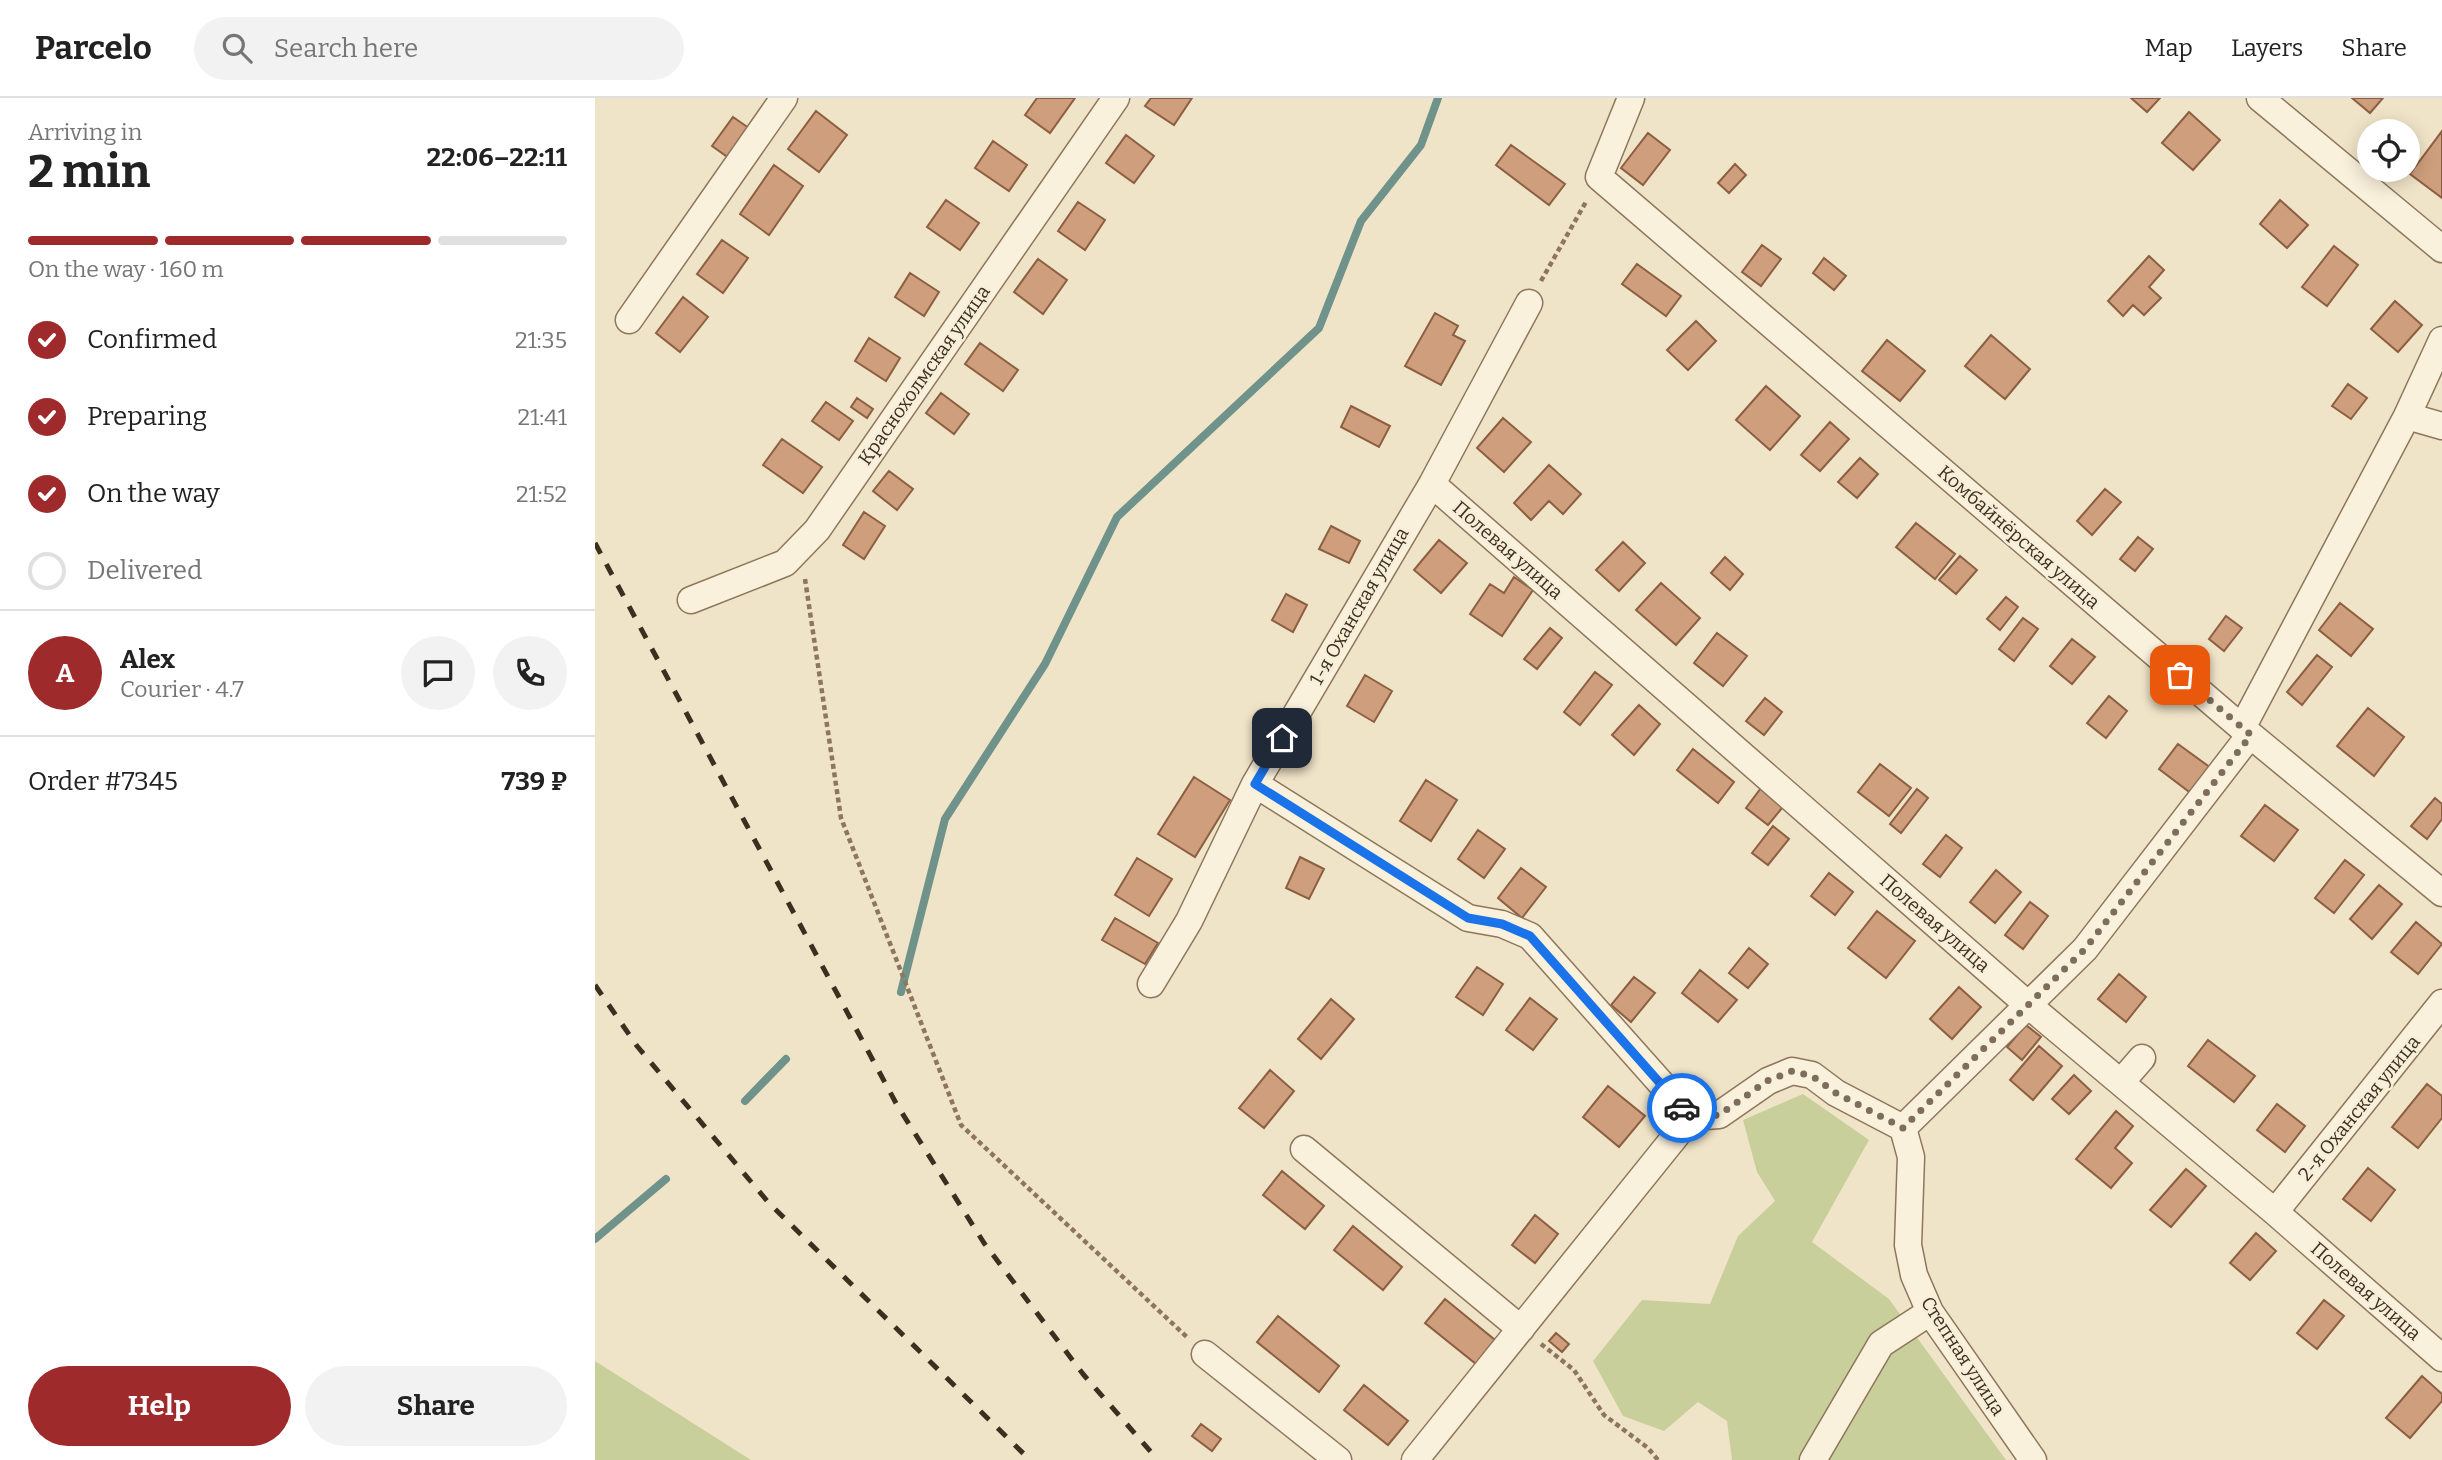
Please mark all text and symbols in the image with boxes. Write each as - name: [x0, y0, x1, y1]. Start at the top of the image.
- search box: [194, 17, 684, 80]
- text: Parcelo: [35, 28, 152, 68]
- icon: search: [218, 29, 256, 67]
- text: Search here: [274, 33, 418, 64]
- text: Map: [2145, 34, 2193, 62]
- text: Layers: [2231, 34, 2303, 62]
- text: Share: [2341, 34, 2407, 62]
- text: Arriving in: [28, 118, 142, 146]
- map controls: [2357, 119, 2420, 182]
- button: locate: [2357, 119, 2420, 182]
- text: 22:06–22:11: [426, 142, 567, 173]
- text: 2 min: [28, 144, 150, 199]
- text: On the way · 160 m: [28, 255, 224, 283]
- street label: Краснохолмская улица: [853, 280, 995, 469]
- icon: check: [28, 321, 66, 359]
- text: Confirmed: [87, 324, 217, 355]
- text: 21:35: [515, 326, 567, 354]
- icon: check: [28, 398, 66, 436]
- text: Preparing: [87, 401, 207, 432]
- text: 21:41: [518, 403, 567, 431]
- street label: Комбайнёрская улица: [1933, 460, 2105, 614]
- icon: check: [28, 475, 66, 513]
- text: On the way: [87, 478, 220, 509]
- text: 21:52: [516, 480, 567, 508]
- street label: Полевая улица: [1448, 496, 1568, 604]
- street label: 1-я Оханская улица: [1305, 523, 1414, 689]
- text: Delivered: [87, 555, 202, 586]
- button: chat: [401, 636, 475, 710]
- button: phone: [493, 636, 567, 710]
- text: Alex: [120, 644, 175, 675]
- pin: [2150, 645, 2210, 705]
- icon: bag: [2161, 656, 2199, 694]
- text: A: [56, 658, 74, 689]
- text: Courier · 4.7: [120, 675, 244, 703]
- pin: [1252, 708, 1312, 768]
- icon: home: [1263, 719, 1301, 757]
- text: Order #7345: [28, 766, 178, 797]
- text: 739 ₽: [501, 766, 567, 797]
- street label: Полевая улица: [1875, 869, 1995, 977]
- street label: 2-я Оханская улица: [2293, 1030, 2425, 1185]
- courier: [1647, 1073, 1717, 1143]
- icon: car: [1663, 1089, 1701, 1127]
- street label: Полевая улица: [2306, 1237, 2426, 1345]
- street label: Степная улица: [1916, 1292, 2010, 1420]
- button: Help: [28, 1366, 291, 1446]
- button: Share: [305, 1366, 567, 1446]

